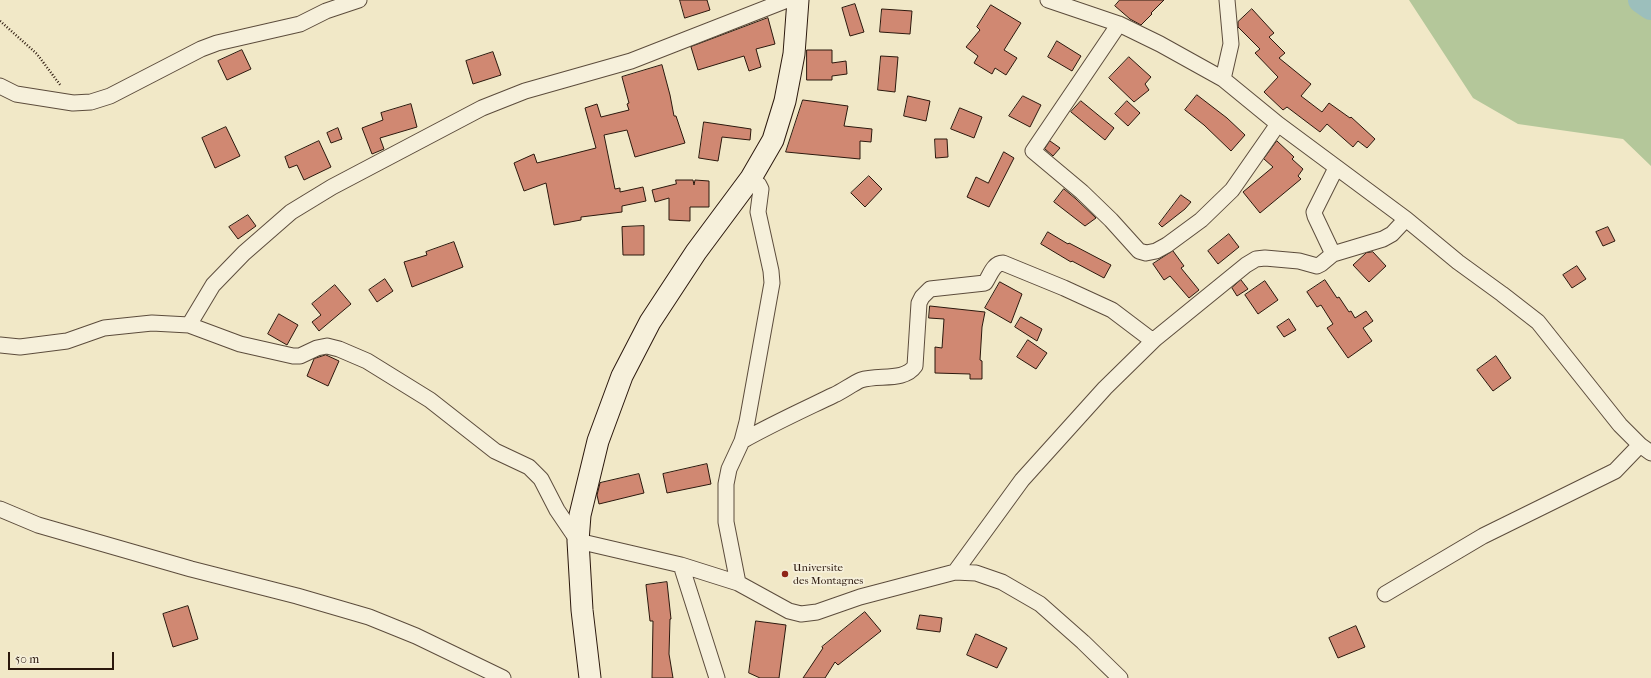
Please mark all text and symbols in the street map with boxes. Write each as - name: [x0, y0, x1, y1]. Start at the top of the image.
- place label: Universite des Montagnes: [793, 561, 863, 587]
- marker: Universite des Montagnes: [780, 569, 790, 579]
- scale bar: [10, 644, 116, 670]
- text: 50 m: [15, 652, 39, 666]

